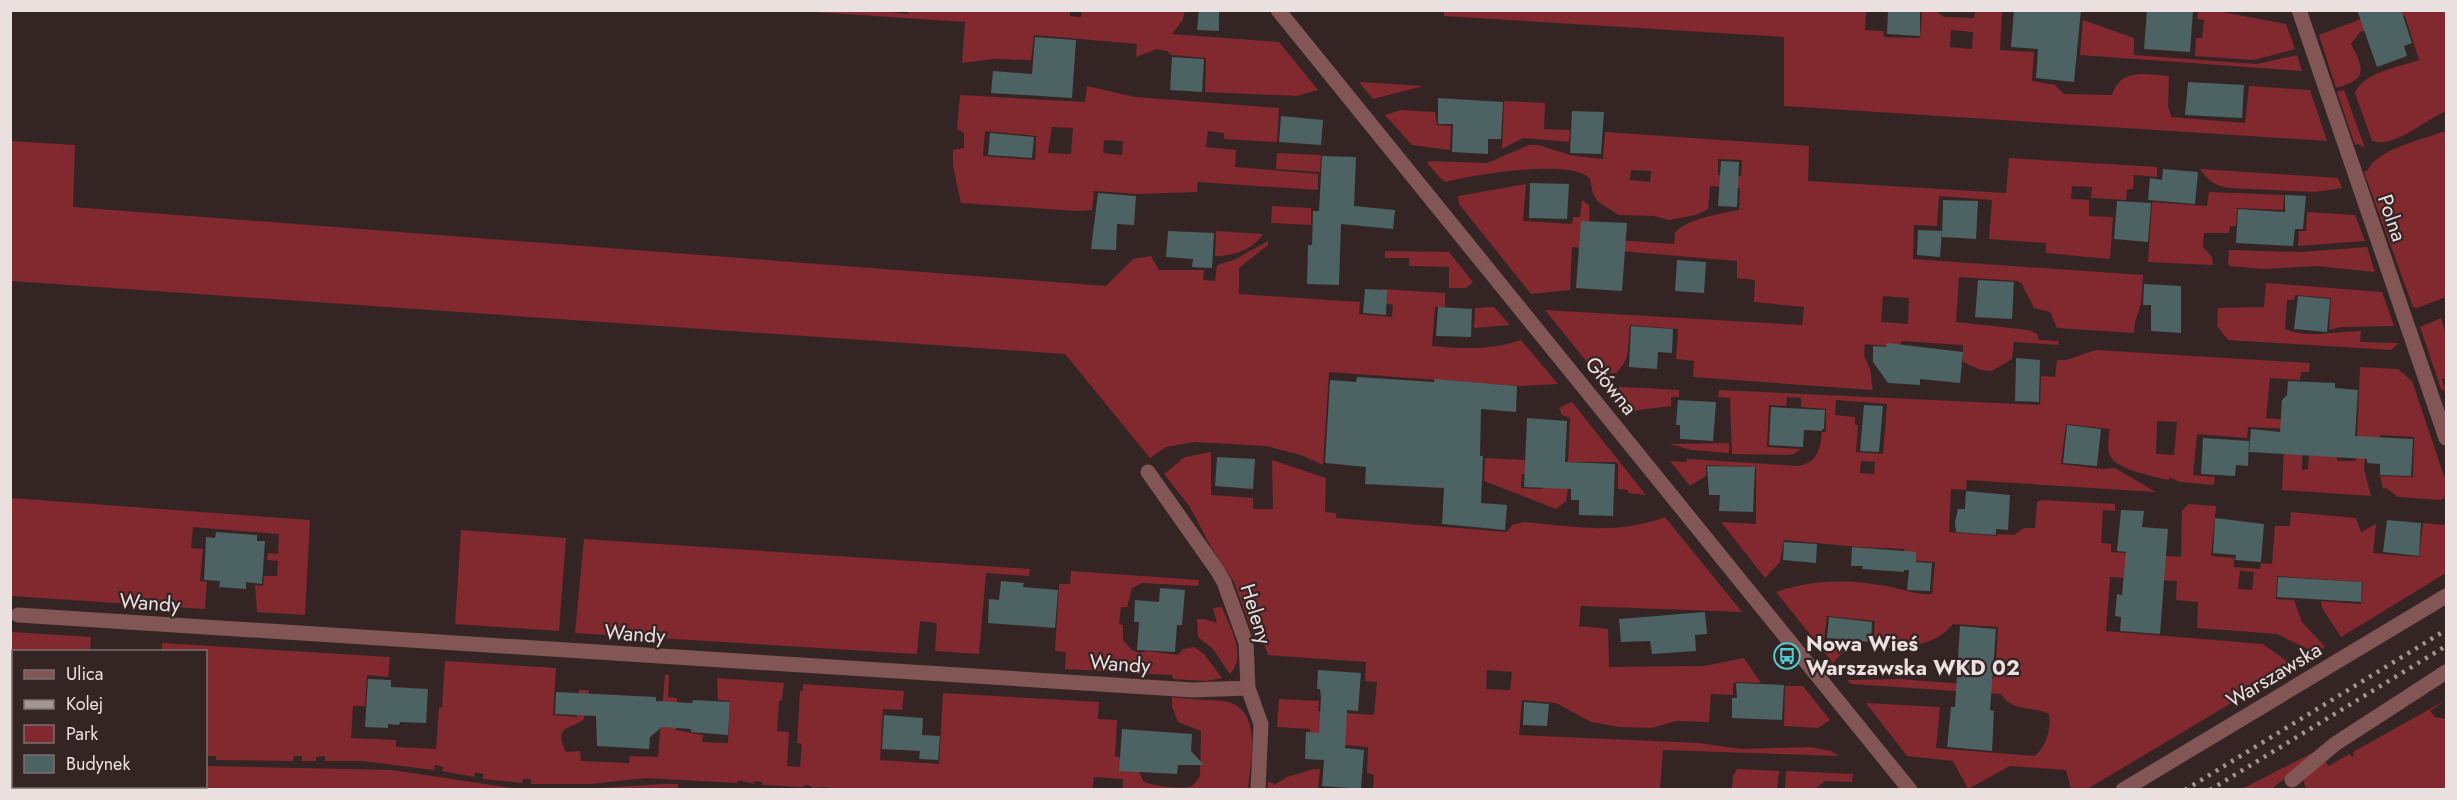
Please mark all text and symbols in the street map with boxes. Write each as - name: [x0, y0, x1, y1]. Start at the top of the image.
- street label: Polna: [2370, 190, 2414, 246]
- street label: Główna: [1578, 350, 1644, 422]
- street label: Heleny: [1233, 580, 1280, 649]
- street label: Wandy: [119, 586, 182, 620]
- street label: Wandy: [604, 617, 667, 651]
- place label: Nowa Wieś Warszawska WKD 02: [1806, 629, 2020, 683]
- street label: Warszawska: [2221, 635, 2327, 715]
- bus stop icon: Nowa Wieś Warszawska WKD 02: [1772, 641, 1802, 671]
- street label: Wandy: [1089, 647, 1152, 681]
- legend: [12, 650, 207, 788]
- text: Ulica: [66, 661, 103, 687]
- text: Kolej: [66, 691, 103, 717]
- text: Park: [66, 721, 98, 747]
- text: Budynek: [66, 751, 130, 777]

